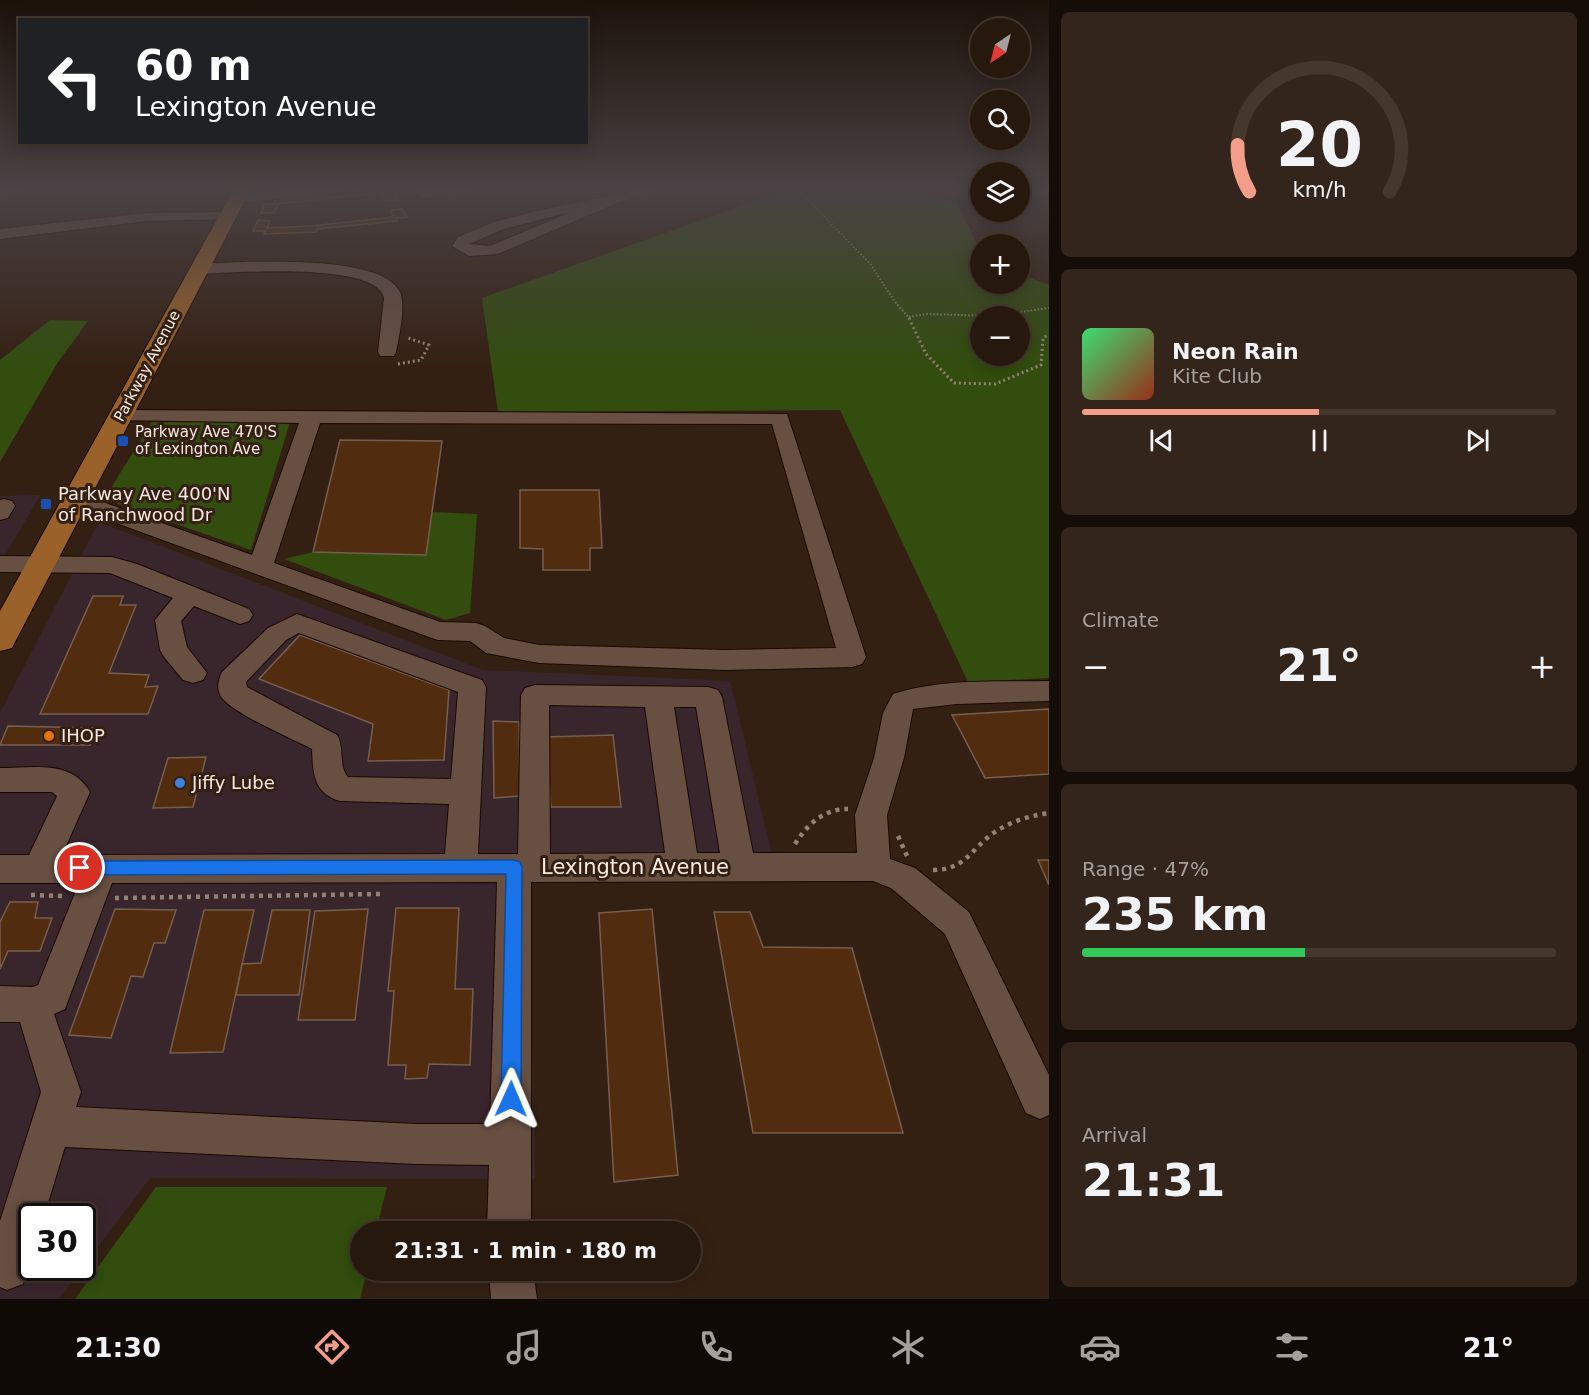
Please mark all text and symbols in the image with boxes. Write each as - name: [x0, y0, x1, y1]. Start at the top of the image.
- north arrow: [970, 18, 1030, 78]
- map controls: [970, 18, 1030, 366]
- text: 60 m: [135, 41, 252, 90]
- icon: left: [36, 42, 114, 120]
- button: search: [970, 90, 1030, 150]
- text: Lexington Avenue: [135, 91, 377, 122]
- text: 20: [1276, 108, 1362, 181]
- button: layers: [970, 162, 1030, 222]
- text: km/h: [1292, 177, 1346, 202]
- button: +: [970, 234, 1030, 294]
- button: −: [970, 306, 1030, 366]
- street label: Parkway Avenue: [110, 307, 184, 425]
- text: Neon Rain: [1172, 339, 1299, 364]
- text: Kite Club: [1172, 364, 1262, 388]
- place label: Parkway Ave 470'S of Lexington Ave: [135, 423, 277, 458]
- icon: previous: [1145, 424, 1178, 457]
- icon: pause: [1303, 424, 1336, 457]
- icon: next: [1461, 424, 1494, 457]
- marker: Parkway Ave 470'S of Lexington Ave: [116, 434, 130, 448]
- place label: Parkway Ave 400'N of Ranchwood Dr: [58, 483, 231, 525]
- marker: Parkway Ave 400'N of Ranchwood Dr: [39, 497, 53, 511]
- text: Climate: [1082, 608, 1159, 632]
- text: 21°: [1276, 639, 1362, 692]
- text: −: [1082, 647, 1110, 686]
- text: +: [1528, 647, 1556, 686]
- place label: IHOP: [61, 725, 105, 746]
- marker: IHOP: [42, 729, 56, 743]
- place label: Jiffy Lube: [191, 772, 275, 793]
- marker: Jiffy Lube: [173, 776, 187, 790]
- pin: [54, 842, 105, 893]
- icon: arrive: [63, 851, 96, 884]
- street label: Lexington Avenue: [541, 855, 729, 879]
- text: Range · 47%: [1082, 857, 1209, 881]
- text: 235 km: [1082, 888, 1268, 941]
- position arrow: [479, 1067, 543, 1131]
- text: Arrival: [1082, 1123, 1147, 1147]
- text: 21:31: [1082, 1154, 1225, 1207]
- speed limit sign: 30: [18, 1203, 96, 1281]
- text: 21:31 · 1 min · 180 m: [394, 1238, 657, 1263]
- icon: directions: [311, 1326, 353, 1368]
- icon: music: [503, 1326, 545, 1368]
- icon: phone: [695, 1326, 737, 1368]
- icon: climate: [887, 1326, 929, 1368]
- icon: car: [1079, 1326, 1121, 1368]
- icon: filters: [1271, 1326, 1313, 1368]
- text: 21:30: [75, 1332, 161, 1363]
- text: 21°: [1463, 1332, 1514, 1363]

